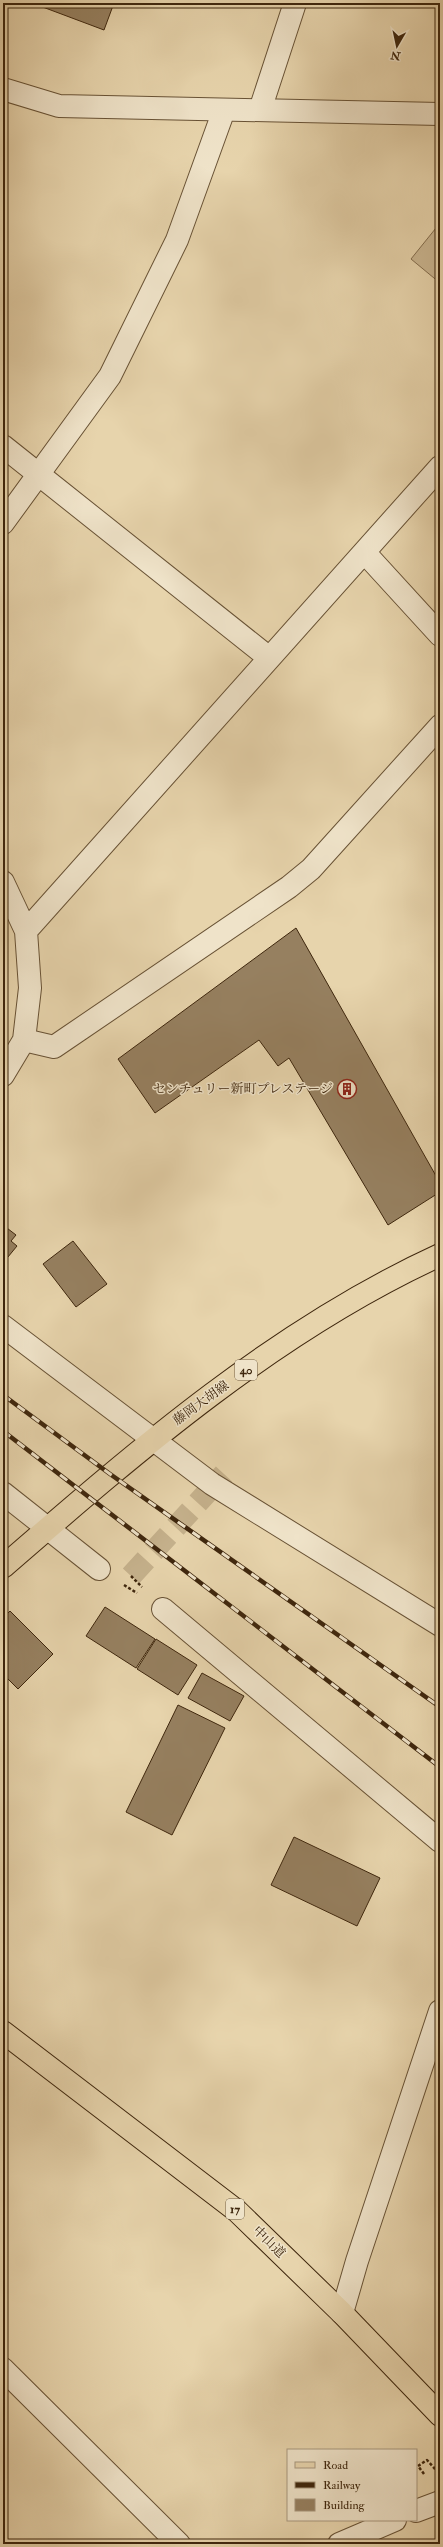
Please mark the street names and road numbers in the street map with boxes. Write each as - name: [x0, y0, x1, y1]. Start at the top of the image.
- road number: 40: [235, 1360, 257, 1380]
- street label: 藤岡大胡線: [170, 1377, 232, 1429]
- road number: 17: [226, 2199, 244, 2219]
- street label: 中山道: [249, 2223, 289, 2261]

